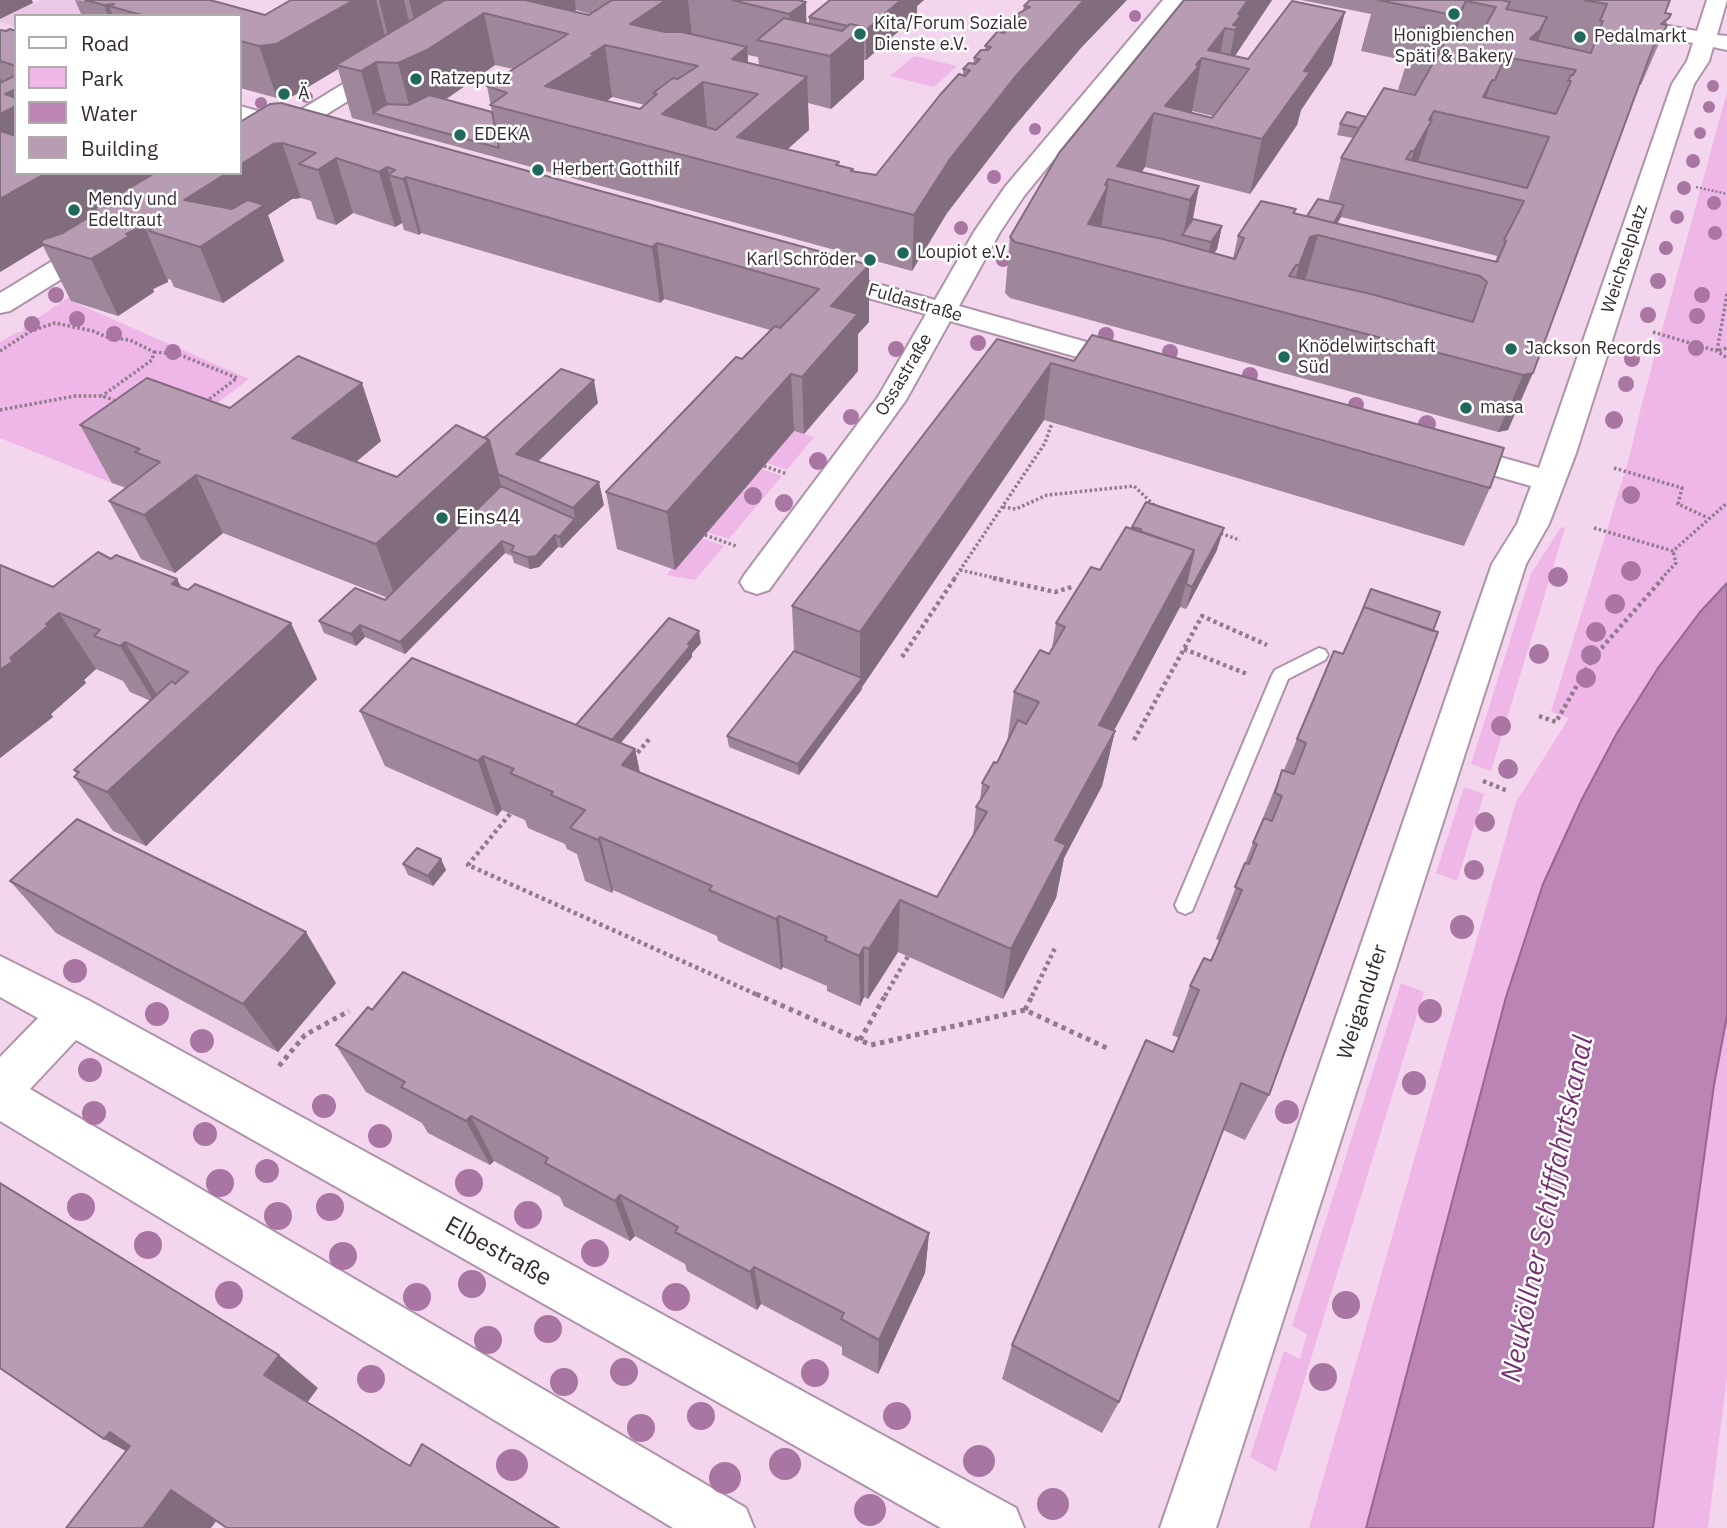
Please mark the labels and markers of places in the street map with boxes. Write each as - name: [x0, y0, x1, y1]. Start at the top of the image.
- marker: Honigbienchen Späti & Bakery: [1446, 6, 1462, 22]
- place label: Kita/Forum Soziale Dienste e.V.: [874, 13, 1027, 56]
- place label: Honigbienchen Späti & Bakery: [1393, 25, 1515, 68]
- marker: Kita/Forum Soziale Dienste e.V.: [852, 26, 868, 42]
- place label: Pedalmarkt: [1594, 26, 1687, 48]
- marker: Pedalmarkt: [1572, 29, 1588, 45]
- place label: Ratzeputz: [430, 68, 511, 90]
- marker: Ratzeputz: [408, 71, 424, 87]
- place label: Ä: [298, 83, 310, 105]
- marker: Ä: [276, 86, 292, 102]
- place label: EDEKA: [474, 124, 530, 146]
- marker: EDEKA: [452, 127, 468, 143]
- place label: Herbert Gotthilf: [552, 159, 679, 181]
- marker: Herbert Gotthilf: [530, 162, 546, 178]
- place label: Mendy und Edeltraut: [88, 189, 177, 232]
- marker: Mendy und Edeltraut: [66, 202, 82, 218]
- place label: Loupiot e.V.: [917, 242, 1010, 264]
- marker: Loupiot e.V.: [895, 245, 911, 261]
- place label: Karl Schröder: [746, 249, 856, 271]
- marker: Karl Schröder: [862, 252, 878, 268]
- place label: Knödelwirtschaft Süd: [1298, 336, 1436, 378]
- place label: Jackson Records: [1525, 338, 1661, 360]
- marker: Jackson Records: [1503, 341, 1519, 357]
- marker: Knödelwirtschaft Süd: [1276, 349, 1292, 365]
- place label: masa: [1480, 397, 1524, 419]
- marker: masa: [1458, 400, 1474, 416]
- place label: Eins44: [456, 505, 521, 531]
- marker: Eins44: [434, 510, 450, 526]

